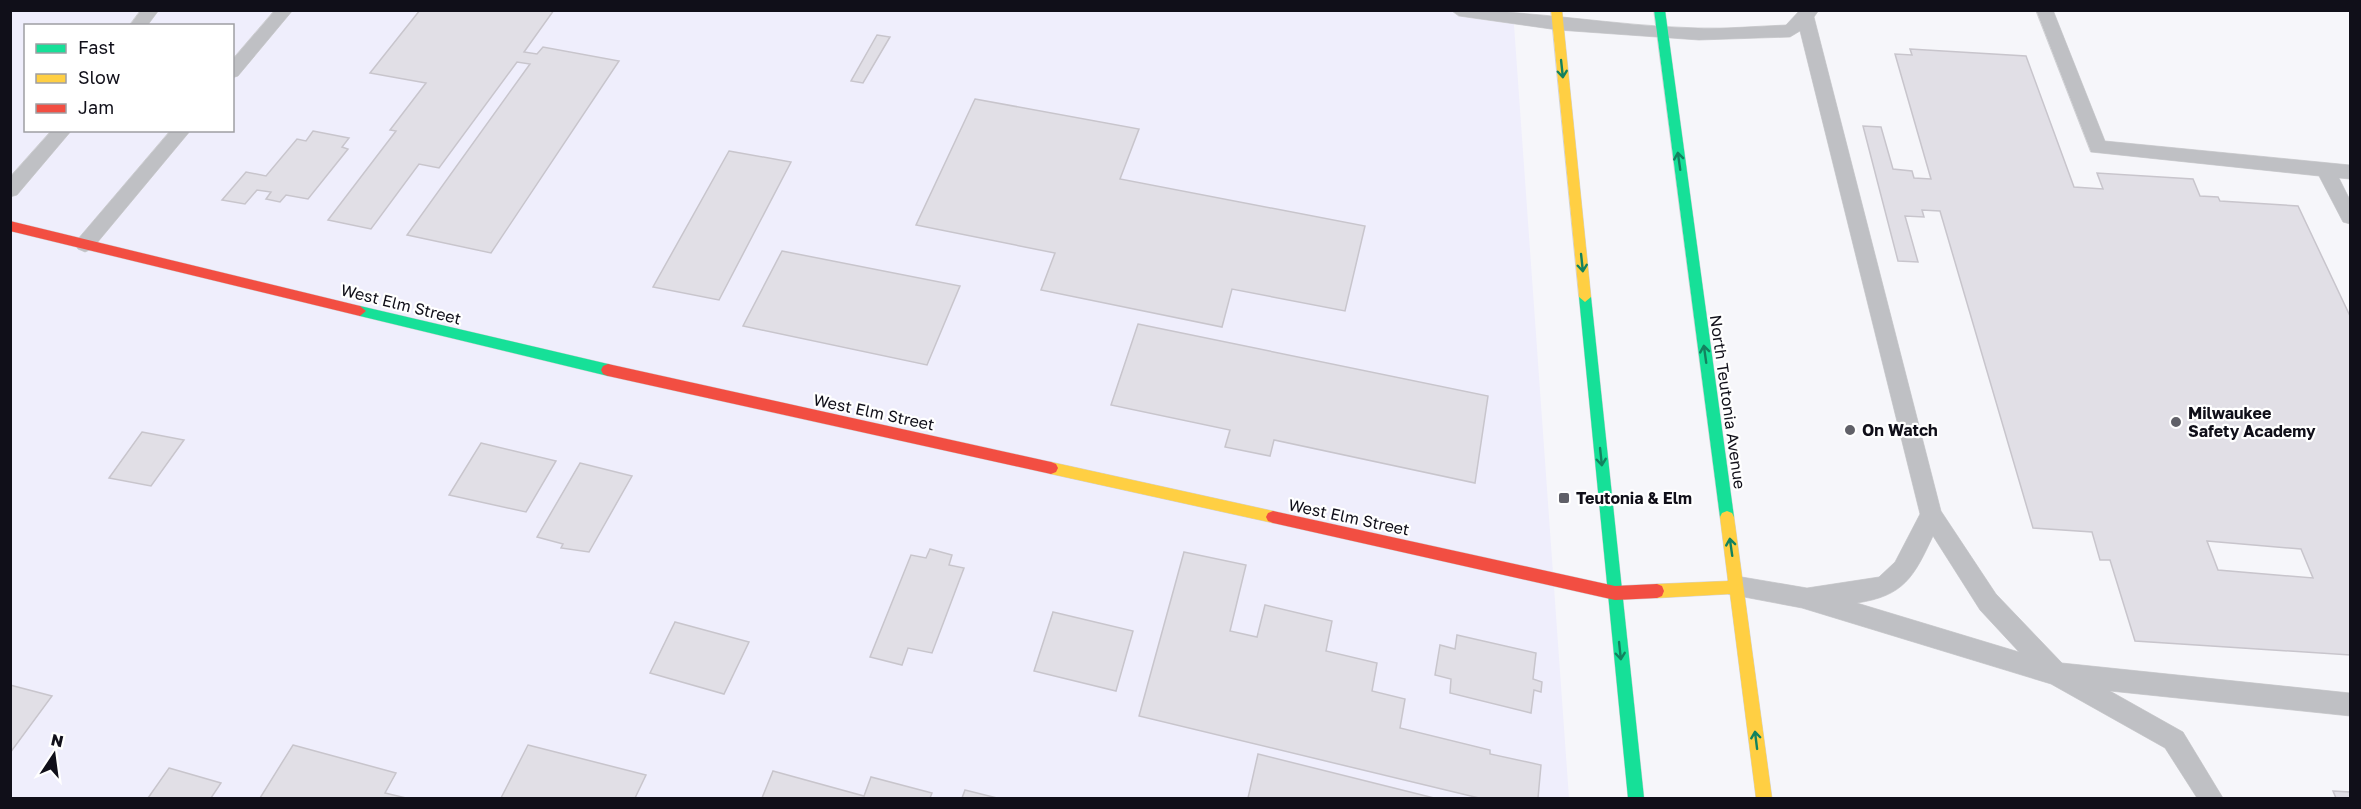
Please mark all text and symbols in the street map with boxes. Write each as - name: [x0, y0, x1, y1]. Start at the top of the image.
- legend: [24, 24, 234, 132]
- text: Fast: [78, 36, 115, 58]
- one-way arrow: [1557, 58, 1568, 78]
- text: Slow: [78, 66, 121, 88]
- text: Jam: [78, 96, 114, 118]
- one-way arrow: [1673, 151, 1684, 171]
- one-way arrow: [1577, 252, 1588, 272]
- street label: West Elm Street: [339, 279, 463, 329]
- street label: North Teutonia Avenue: [1706, 314, 1750, 490]
- one-way arrow: [1699, 344, 1710, 364]
- street label: West Elm Street: [812, 389, 936, 435]
- place label: Milwaukee Safety Academy: [2188, 403, 2316, 441]
- marker: Milwaukee Safety Academy: [2169, 415, 2183, 429]
- place label: On Watch: [1862, 420, 1938, 440]
- marker: On Watch: [1843, 423, 1857, 437]
- one-way arrow: [1596, 446, 1607, 466]
- place label: Teutonia & Elm: [1576, 488, 1692, 508]
- marker: Teutonia & Elm: [1557, 491, 1571, 505]
- street label: West Elm Street: [1287, 494, 1411, 540]
- one-way arrow: [1725, 538, 1736, 558]
- one-way arrow: [1615, 640, 1626, 660]
- north arrow: [24, 725, 84, 785]
- text: N: [49, 729, 66, 751]
- one-way arrow: [1751, 731, 1762, 751]

